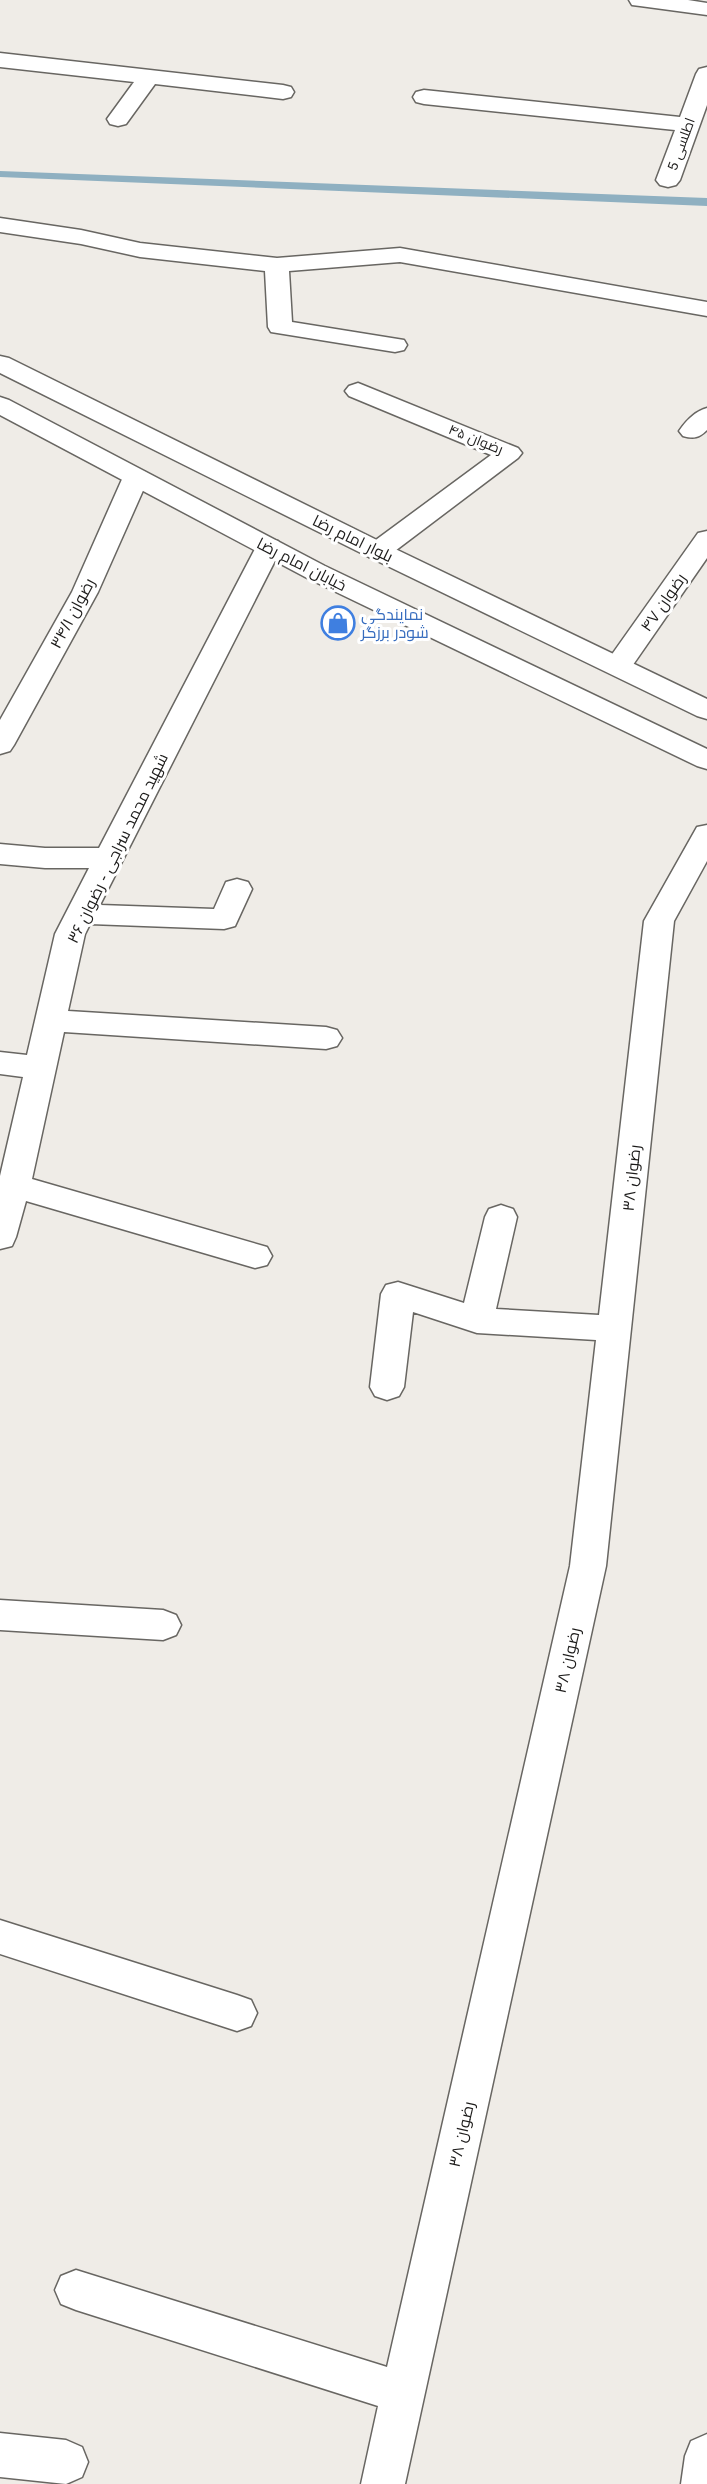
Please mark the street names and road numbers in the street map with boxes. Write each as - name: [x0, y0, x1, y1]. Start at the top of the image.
- street label: اطلسی 5: [664, 116, 698, 172]
- street label: رضوان ۴۵: [446, 421, 506, 457]
- street label: بلوار امام رضا: [309, 512, 396, 568]
- street label: خیابان امام رضا: [253, 535, 349, 597]
- street label: رضوان ۴۷: [637, 570, 691, 636]
- street label: رضوان ۳۴/۱: [47, 575, 100, 652]
- street label: شهید محمد سراجی - رضوان ۳۶: [64, 751, 173, 947]
- street label: رضوان ۳۸: [620, 1144, 645, 1212]
- street label: رضوان ۳۸: [552, 1626, 585, 1695]
- street label: رضوان ۳۸: [446, 2100, 479, 2169]

